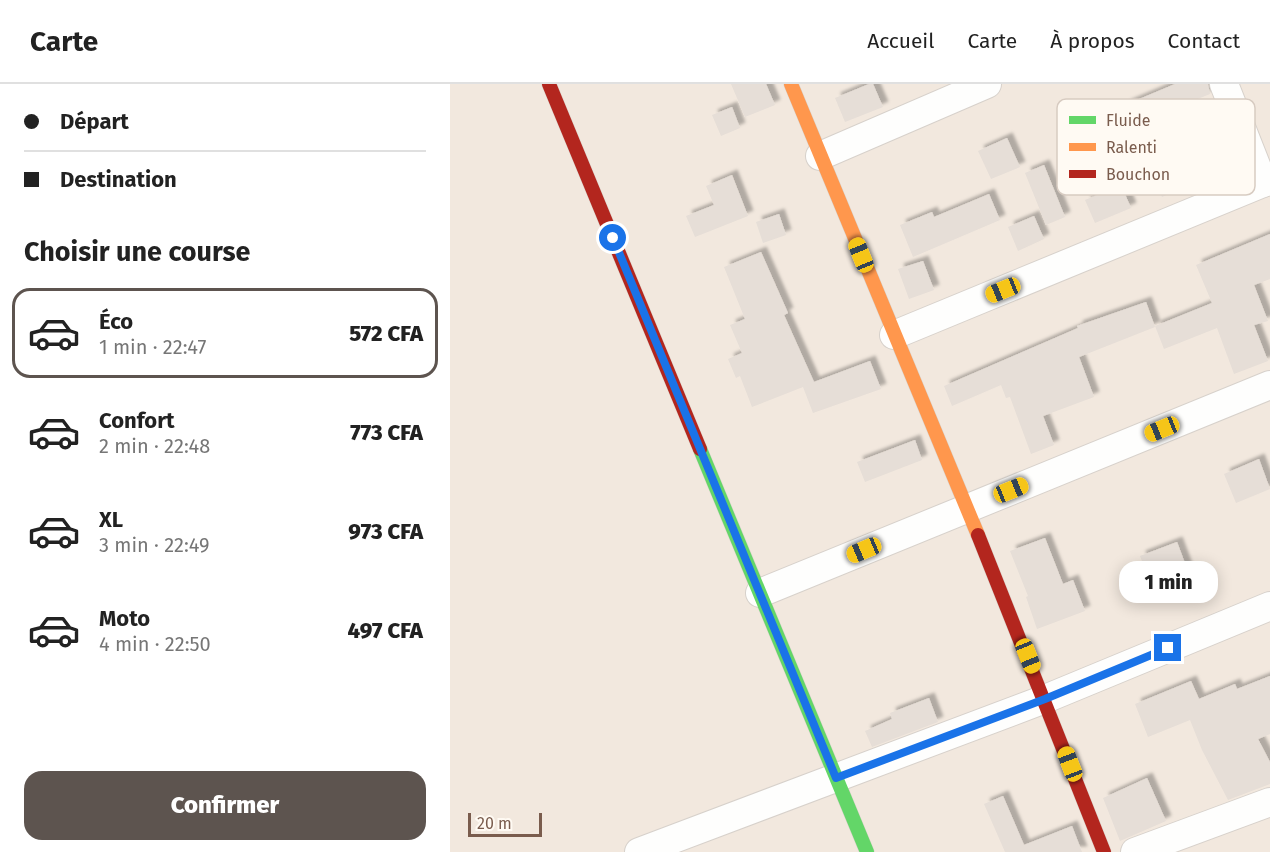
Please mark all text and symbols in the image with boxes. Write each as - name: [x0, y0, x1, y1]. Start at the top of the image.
- text: Carte: [30, 25, 98, 58]
- text: Accueil: [867, 28, 934, 54]
- text: Carte: [967, 28, 1017, 54]
- text: À propos: [1050, 28, 1135, 54]
- text: Contact: [1168, 28, 1240, 54]
- legend: [1057, 99, 1255, 195]
- text: Départ: [60, 108, 129, 135]
- text: Fluide: [1106, 111, 1151, 130]
- text: Ralenti: [1106, 138, 1157, 157]
- text: Bouchon: [1106, 165, 1170, 184]
- text: Destination: [60, 166, 177, 193]
- route start: [599, 224, 626, 251]
- car: [846, 235, 876, 275]
- text: Choisir une course: [24, 236, 250, 268]
- car: [983, 275, 1023, 305]
- icon: car: [27, 306, 81, 360]
- text: Éco: [99, 308, 133, 335]
- text: 572 CFA: [349, 320, 423, 347]
- text: 1 min · 22:47: [99, 335, 206, 359]
- icon: car: [27, 405, 81, 459]
- text: Confort: [99, 407, 175, 434]
- car: [1142, 414, 1182, 444]
- text: 773 CFA: [350, 419, 423, 446]
- text: 2 min · 22:48: [99, 434, 210, 458]
- car: [991, 475, 1031, 505]
- icon: car: [27, 504, 81, 558]
- text: XL: [99, 506, 123, 533]
- text: 973 CFA: [348, 518, 423, 545]
- text: 3 min · 22:49: [99, 533, 209, 557]
- car: [844, 535, 884, 565]
- callout: 1 min: [1118, 561, 1218, 603]
- text: 1 min: [1145, 570, 1192, 594]
- icon: car: [27, 603, 81, 657]
- text: Moto: [99, 605, 150, 632]
- text: 497 CFA: [348, 617, 423, 644]
- text: 4 min · 22:50: [99, 632, 211, 656]
- route end: [1154, 634, 1181, 661]
- car: [1013, 636, 1043, 676]
- car: [1055, 744, 1085, 784]
- button: Confirmer: [24, 771, 426, 840]
- scale bar: [468, 810, 542, 838]
- text: 20 m: [477, 814, 512, 833]

